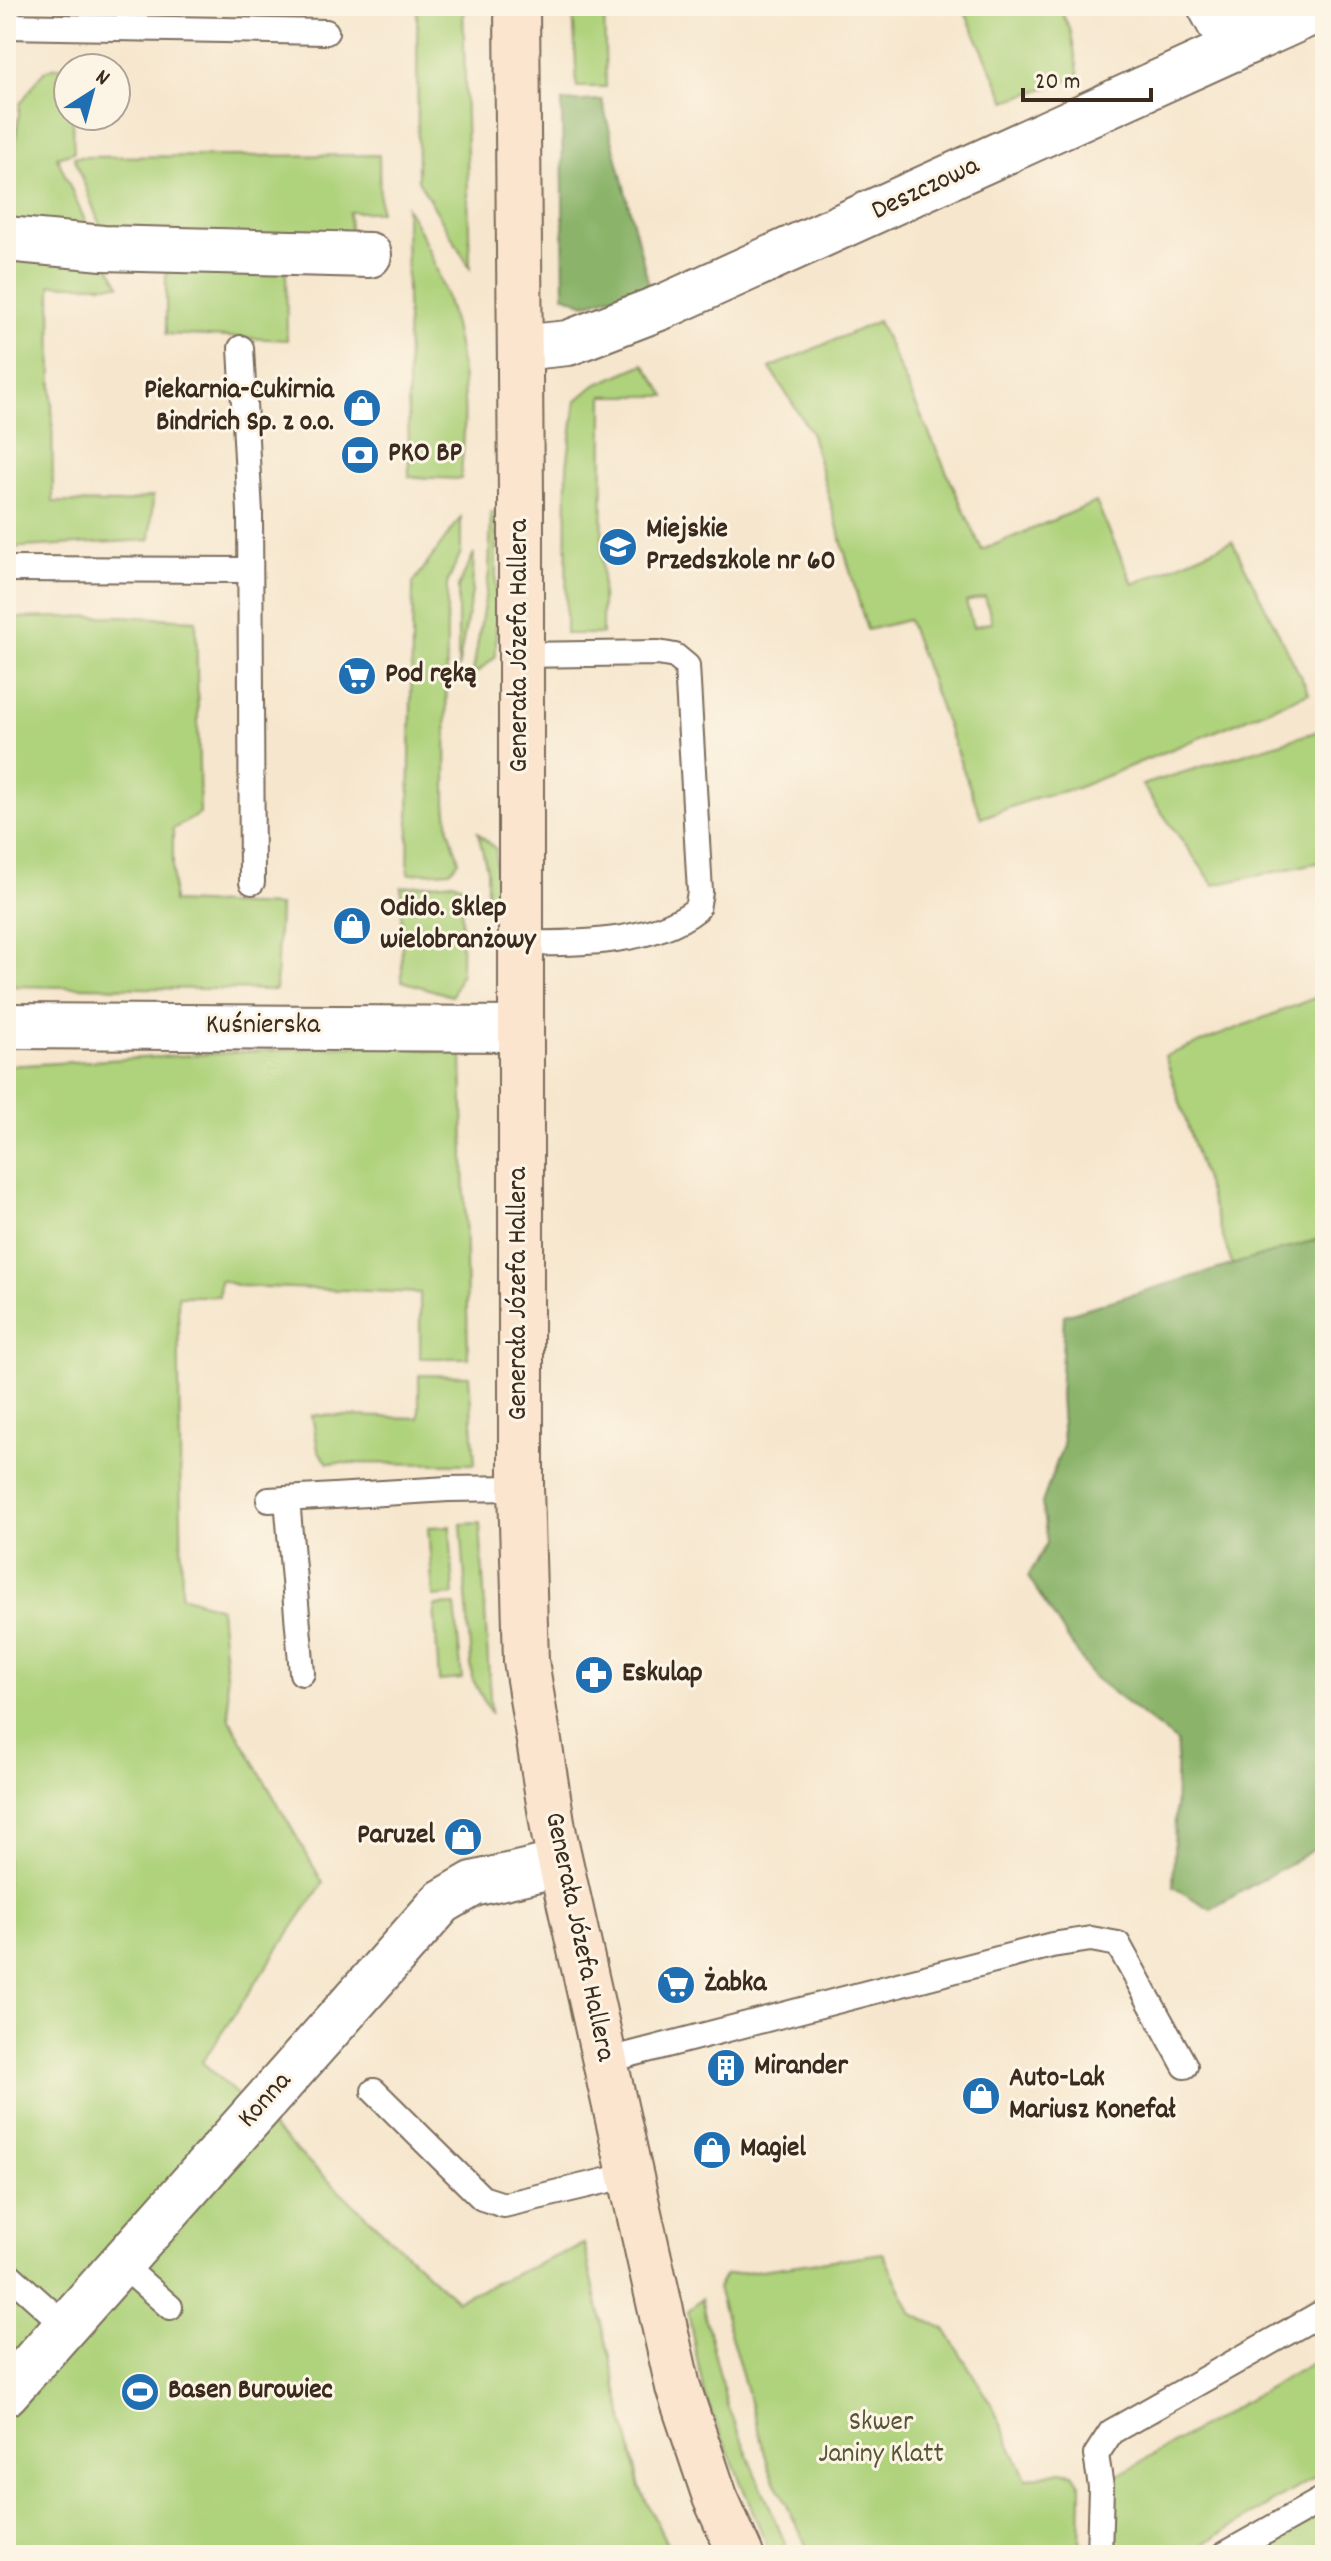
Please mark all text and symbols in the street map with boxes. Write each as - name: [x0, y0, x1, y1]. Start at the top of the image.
- north arrow: [52, 52, 132, 132]
- scale bar: [1023, 52, 1151, 102]
- text: N: [88, 63, 115, 94]
- text: 20 m: [1035, 66, 1081, 100]
- street label: Deszczowa: [866, 147, 987, 232]
- place label: Piekarnia-Cukirnia Bindrich Sp. z o.o.: [144, 372, 335, 444]
- shop icon: Piekarnia-Cukirnia Bindrich Sp. z o.o.: [341, 387, 383, 429]
- bank icon: PKO BP: [339, 434, 381, 476]
- place label: PKO BP: [388, 435, 462, 475]
- place label: Miejskie Przedszkole nr 60: [646, 511, 836, 583]
- street label: Generała Józefa Hallera: [501, 518, 541, 773]
- school or university icon: Miejskie Przedszkole nr 60: [597, 526, 639, 568]
- supermarket icon: Pod ręką: [336, 655, 378, 697]
- place label: Pod ręką: [385, 656, 476, 696]
- place label: Odido. Sklep wielobranżowy: [380, 890, 537, 962]
- shop icon: Odido. Sklep wielobranżowy: [331, 905, 373, 947]
- street label: Kuśnierska: [206, 1007, 321, 1047]
- street label: Generała Józefa Hallera: [500, 1166, 540, 1421]
- pharmacy icon: Eskulap: [573, 1654, 615, 1696]
- place label: Eskulap: [622, 1655, 703, 1695]
- street label: Generała Józefa Hallera: [532, 1809, 624, 2066]
- shop icon: Paruzel: [442, 1816, 484, 1858]
- place label: Paruzel: [357, 1817, 435, 1857]
- supermarket icon: Żabka: [655, 1964, 697, 2006]
- place label: Żabka: [704, 1965, 767, 2005]
- building icon: Mirander: [705, 2047, 747, 2089]
- place label: Mirander: [754, 2048, 848, 2088]
- place label: Auto-Lak Mariusz Konefał: [1009, 2060, 1177, 2132]
- street label: Konna: [230, 2063, 303, 2138]
- shop icon: Auto-Lak Mariusz Konefał: [960, 2075, 1002, 2117]
- shop icon: Magiel: [691, 2129, 733, 2171]
- place label: Magiel: [740, 2130, 806, 2170]
- sports icon: Basen Burowiec: [119, 2371, 161, 2413]
- place label: Basen Burowiec: [168, 2372, 333, 2412]
- park label: Skwer Janiny Klatt: [818, 2404, 944, 2476]

